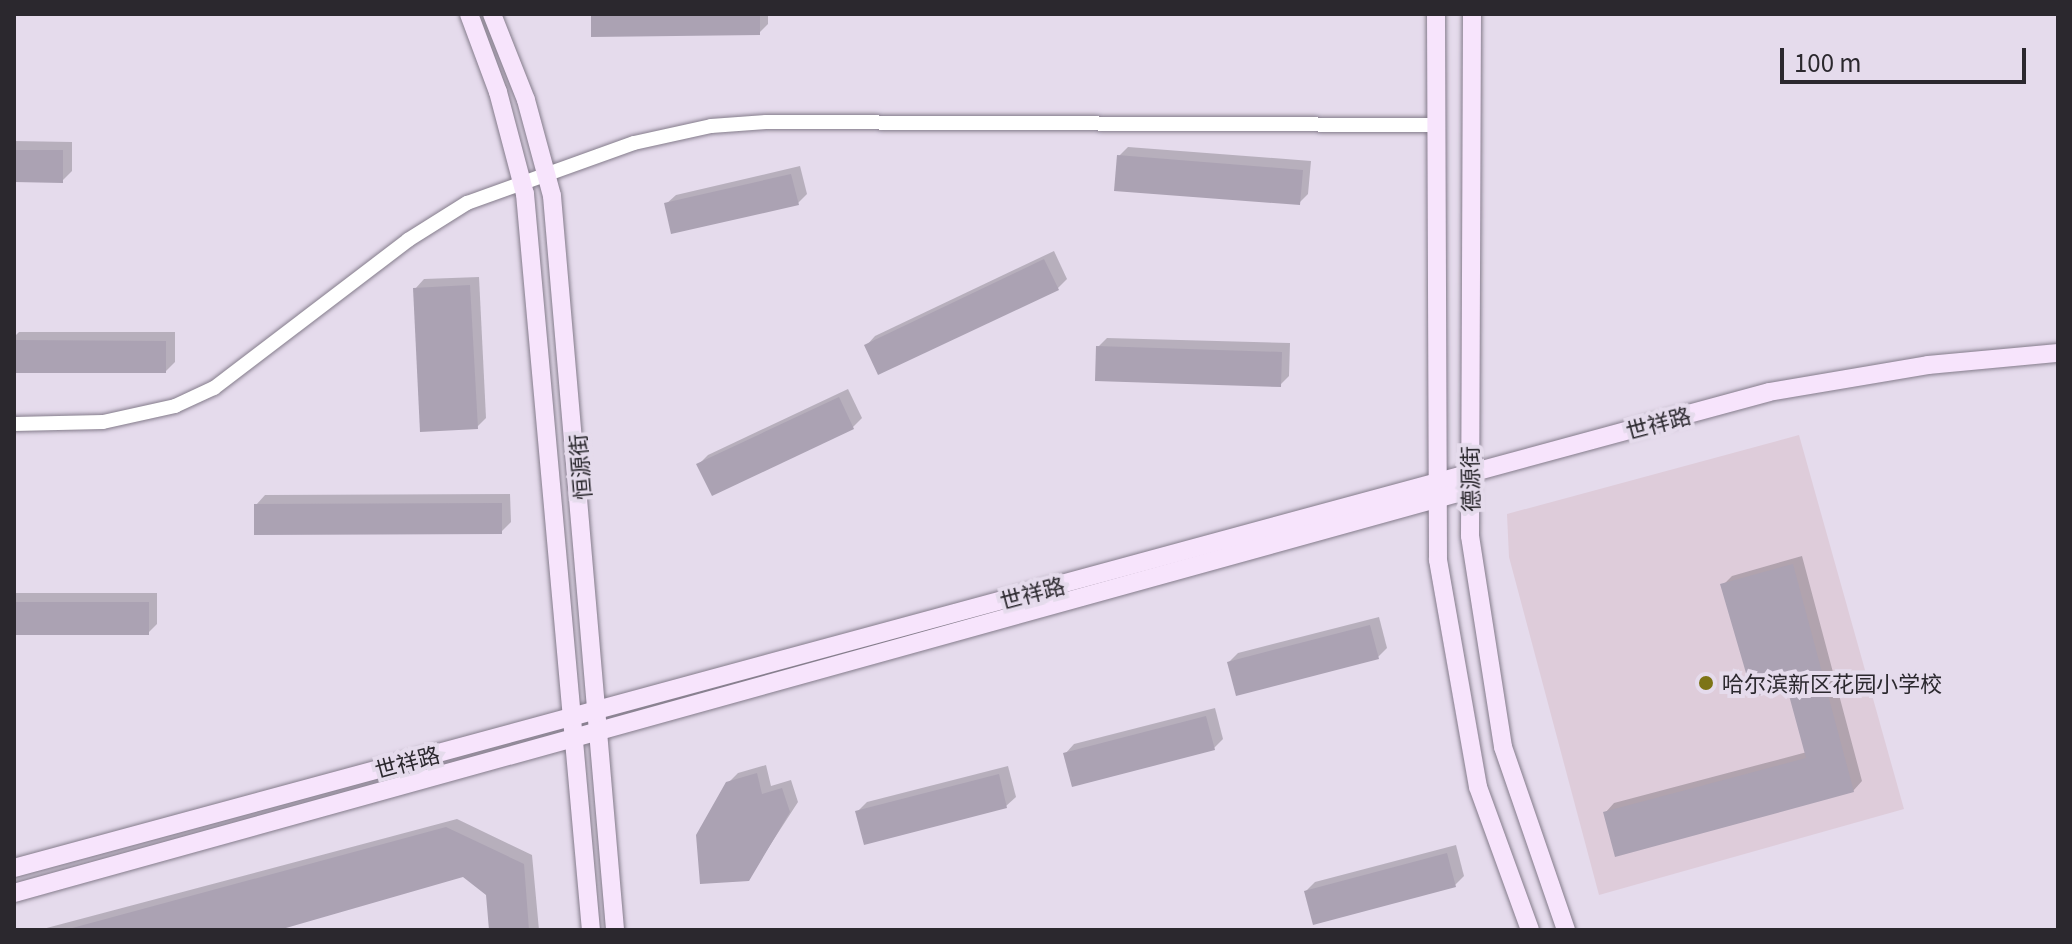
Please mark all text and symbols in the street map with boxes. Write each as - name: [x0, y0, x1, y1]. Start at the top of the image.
- scale bar: [1784, 32, 2030, 82]
- text: 100 m: [1794, 44, 1862, 79]
- street label: 世祥路: [1623, 401, 1693, 443]
- street label: 恒源街: [563, 433, 595, 501]
- street label: 德源街: [1455, 446, 1483, 512]
- street label: 世祥路: [997, 571, 1067, 613]
- place label: 哈尔滨新区花园小学校: [1722, 670, 1942, 696]
- marker: 哈尔滨新区花园小学校: [1697, 674, 1715, 692]
- street label: 世祥路: [372, 740, 442, 782]

